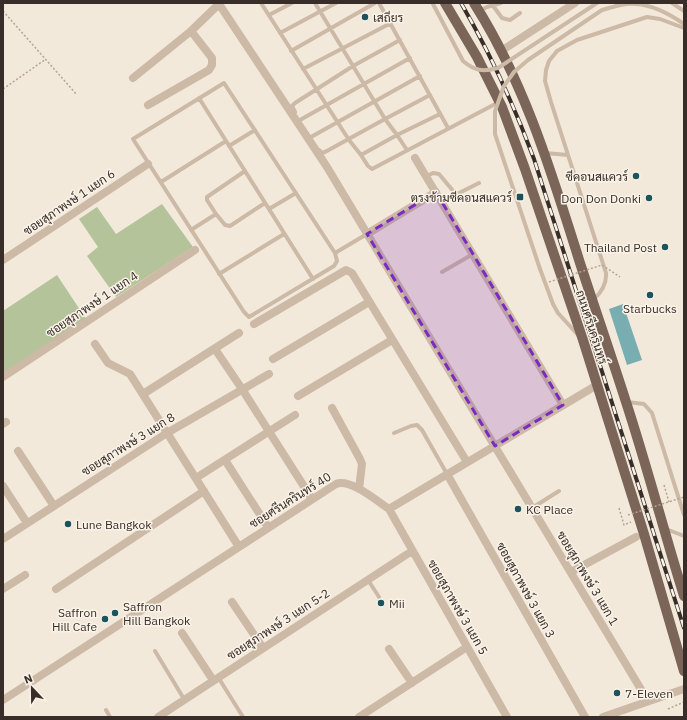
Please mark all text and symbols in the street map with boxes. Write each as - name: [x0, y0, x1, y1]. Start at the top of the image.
- place label: เสถียร: [373, 10, 404, 25]
- marker: เสถียร: [360, 12, 370, 22]
- street label: ซอยสุภาพงษ์ 1 แยก 6: [20, 166, 119, 240]
- place label: ซีคอนสแควร์: [566, 169, 628, 184]
- marker: ซีคอนสแควร์: [631, 171, 641, 181]
- place label: ตรงข้ามซีคอนสแควร์: [411, 190, 512, 205]
- place label: Don Don Donki: [561, 191, 641, 206]
- marker: ตรงข้ามซีคอนสแควร์: [515, 192, 525, 202]
- marker: Don Don Donki: [644, 193, 654, 203]
- place label: Thailand Post: [584, 240, 657, 255]
- marker: Thailand Post: [660, 242, 670, 252]
- street label: ซอยสุภาพงษ์ 1 แยก 4: [43, 268, 142, 342]
- street label: ถนนศรีนครินทร์: [573, 288, 611, 366]
- marker: Starbucks: [645, 290, 655, 300]
- place label: Starbucks: [623, 301, 677, 316]
- street label: ซอยสุภาพงษ์ 3 แยก 8: [79, 409, 179, 480]
- street label: ซอยศรีนครินทร์ 40: [246, 469, 334, 531]
- place label: KC Place: [526, 502, 574, 517]
- marker: KC Place: [513, 504, 523, 514]
- place label: Lune Bangkok: [76, 517, 152, 532]
- marker: Lune Bangkok: [63, 519, 73, 529]
- street label: ซอยสุภาพงษ์ 3 แยก 1: [552, 528, 622, 629]
- street label: ซอยสุภาพงษ์ 3 แยก 3: [492, 539, 559, 642]
- street label: ซอยสุภาพงษ์ 3 แยก 5: [423, 557, 491, 658]
- street label: ซอยสุภาพงษ์ 3 แยก 5-2: [224, 585, 333, 664]
- place label: Mii: [389, 596, 405, 611]
- marker: Mii: [376, 598, 386, 608]
- place label: Saffron Hill Bangkok: [123, 599, 191, 628]
- place label: Saffron Hill Cafe: [52, 605, 97, 634]
- marker: Saffron Hill Bangkok: [110, 608, 120, 618]
- marker: Saffron Hill Cafe: [100, 614, 110, 624]
- north arrow: [12, 668, 52, 708]
- text: N: [22, 671, 35, 687]
- place label: 7-Eleven: [625, 686, 673, 701]
- marker: 7-Eleven: [612, 688, 622, 698]

